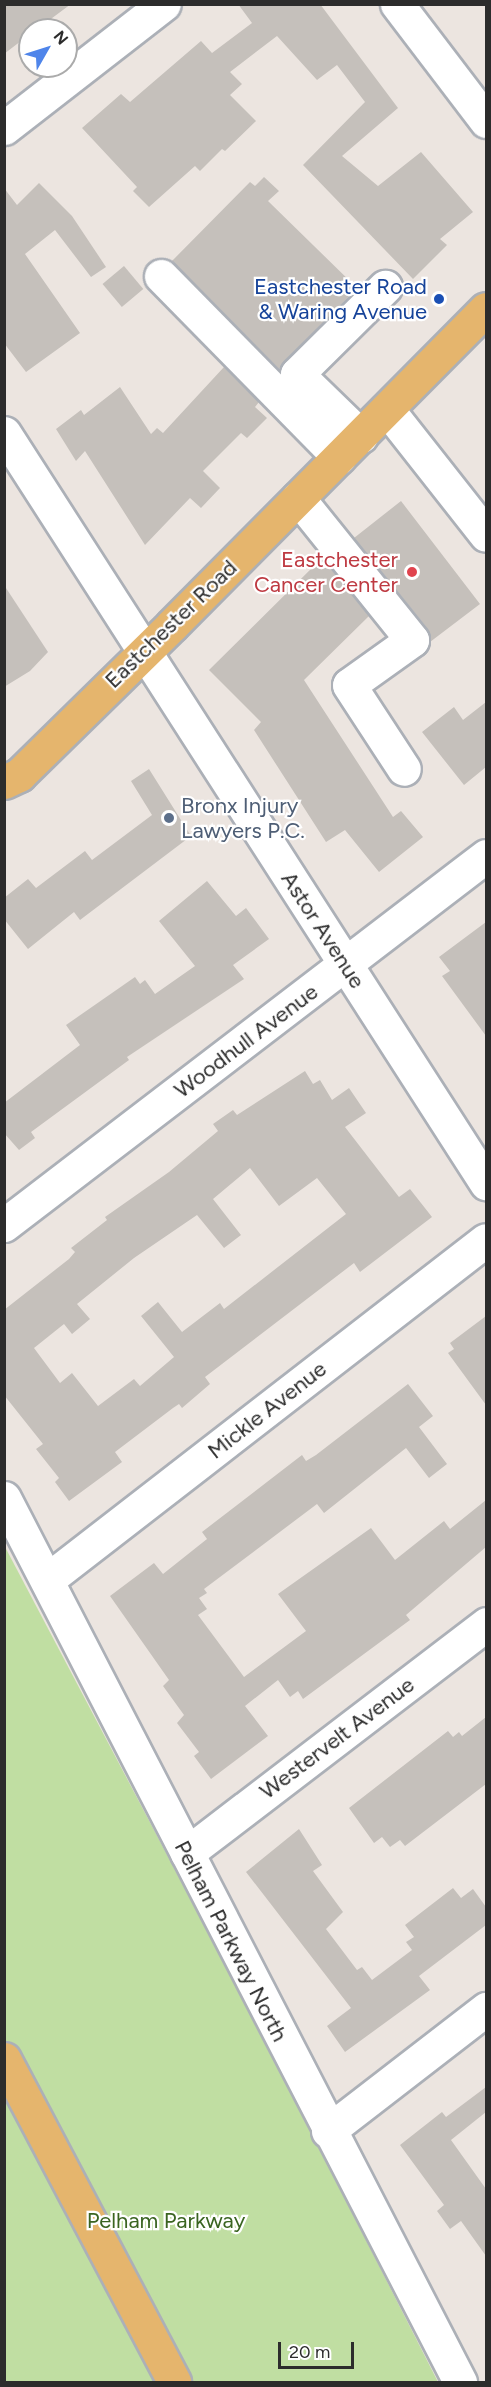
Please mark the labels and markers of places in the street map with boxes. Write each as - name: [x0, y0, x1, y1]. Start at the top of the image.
- place label: Eastchester Road & Waring Avenue: [254, 273, 427, 324]
- marker: Eastchester Road & Waring Avenue: [432, 292, 446, 306]
- place label: Eastchester Cancer Center: [254, 546, 398, 598]
- marker: Eastchester Cancer Center: [403, 563, 421, 581]
- place label: Bronx Injury Lawyers P.C.: [181, 792, 305, 843]
- marker: Bronx Injury Lawyers P.C.: [162, 811, 176, 825]

